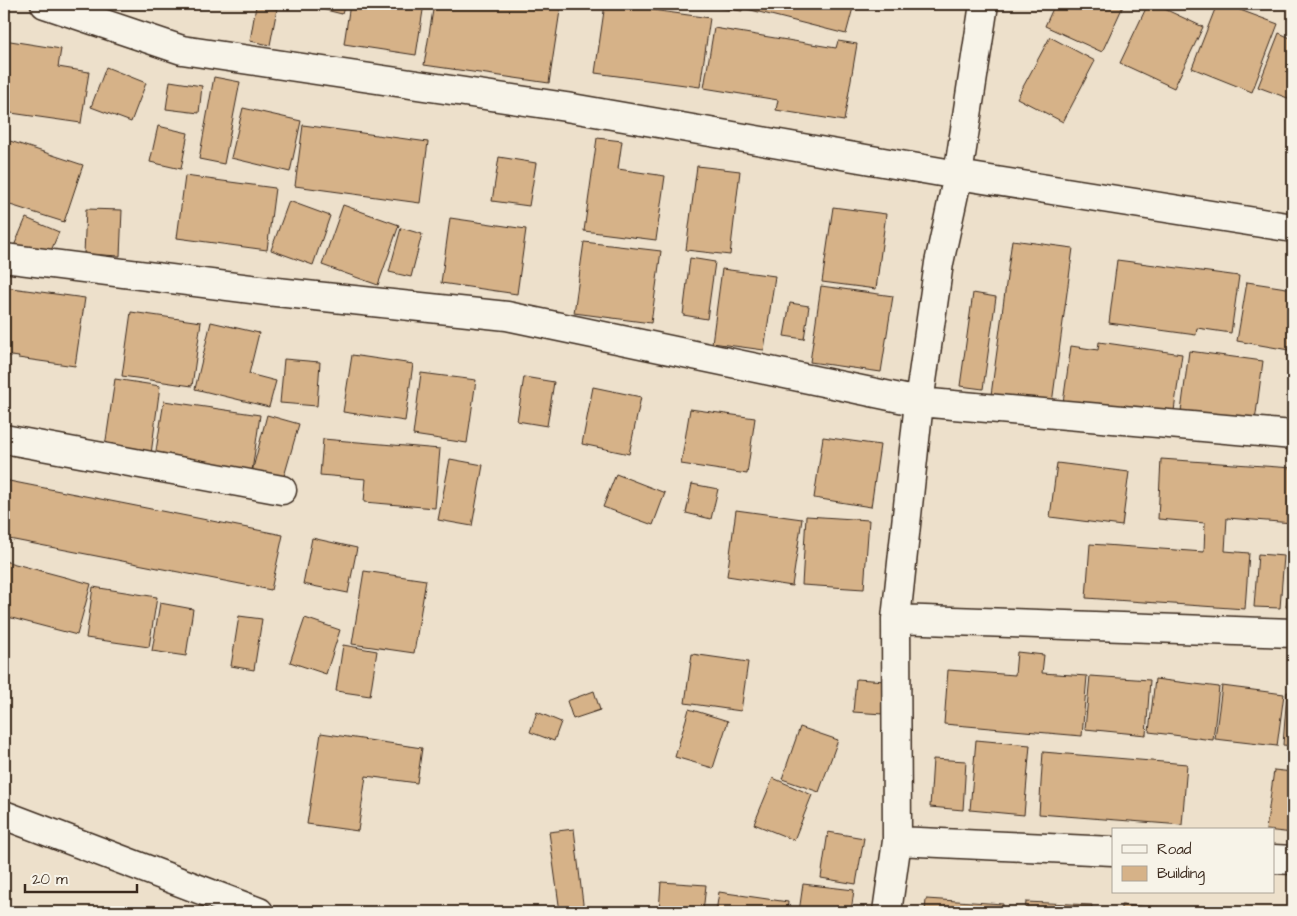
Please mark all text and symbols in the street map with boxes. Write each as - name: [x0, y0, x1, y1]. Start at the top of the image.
- legend: [1112, 828, 1274, 894]
- text: Road: [1157, 839, 1192, 860]
- scale bar: [25, 861, 138, 893]
- text: Building: [1157, 863, 1205, 885]
- text: 20 m: [32, 869, 68, 890]

